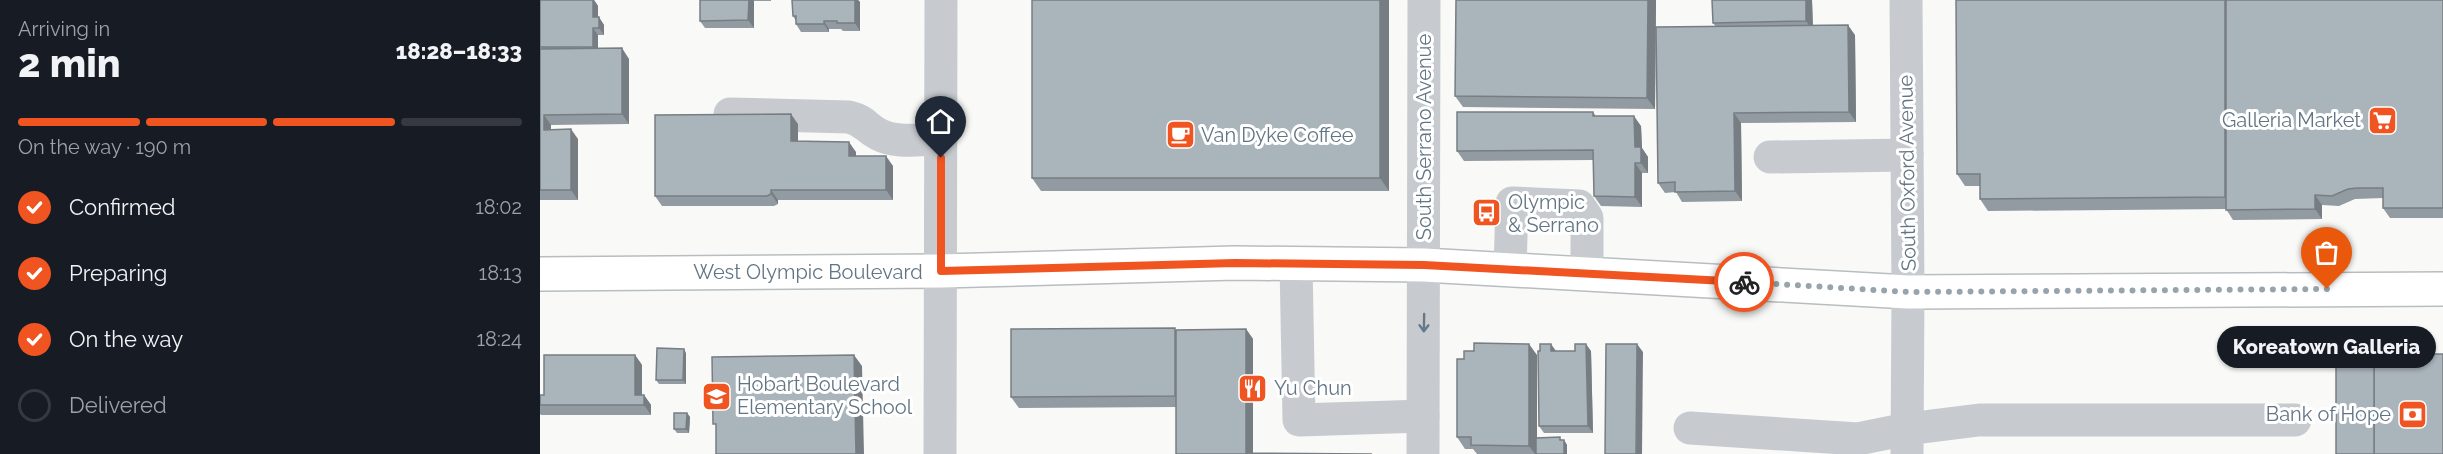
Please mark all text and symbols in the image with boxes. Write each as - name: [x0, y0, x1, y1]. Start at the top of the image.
- text: Arriving in: [18, 17, 110, 41]
- street label: South Serrano Avenue: [1412, 34, 1436, 240]
- text: 18:28–18:33: [396, 38, 522, 64]
- text: 2 min: [18, 40, 121, 86]
- street label: South Oxford Avenue: [1893, 74, 1921, 271]
- pin: [915, 96, 966, 158]
- supermarket icon: Galleria Market: [2366, 104, 2398, 136]
- icon: home: [924, 105, 957, 138]
- place label: Galleria Market: [2222, 108, 2361, 132]
- cafe icon: Van Dyke Coffee: [1164, 119, 1196, 151]
- place label: Van Dyke Coffee: [1201, 123, 1354, 147]
- text: On the way · 190 m: [18, 135, 191, 159]
- place label: Olympic & Serrano: [1508, 190, 1599, 237]
- icon: check: [18, 191, 51, 224]
- text: Confirmed: [69, 194, 176, 220]
- text: 18:02: [475, 195, 522, 219]
- bus stop icon: Olympic & Serrano: [1471, 197, 1503, 229]
- pin: [2301, 227, 2352, 289]
- icon: bag: [2310, 236, 2343, 269]
- courier: [1714, 252, 1774, 312]
- icon: check: [18, 257, 51, 290]
- text: Preparing: [69, 260, 167, 286]
- street label: West Olympic Boulevard: [693, 260, 923, 284]
- text: 18:13: [479, 261, 522, 285]
- icon: bike: [1728, 266, 1761, 299]
- one-way arrow: [1418, 313, 1430, 333]
- icon: check: [18, 323, 51, 356]
- callout: Koreatown Galleria: [2218, 325, 2436, 367]
- text: On the way: [69, 326, 183, 352]
- text: 18:24: [476, 327, 522, 351]
- text: Koreatown Galleria: [2233, 335, 2420, 359]
- place label: Hobart Boulevard Elementary School: [737, 372, 913, 419]
- restaurant icon: Yu Chun: [1237, 372, 1269, 404]
- place label: Yu Chun: [1274, 376, 1352, 400]
- school or university icon: Hobart Boulevard Elementary School: [700, 380, 732, 412]
- text: Delivered: [69, 392, 167, 418]
- bank icon: Bank of Hope: [2396, 398, 2428, 430]
- place label: Bank of Hope: [2266, 402, 2391, 426]

